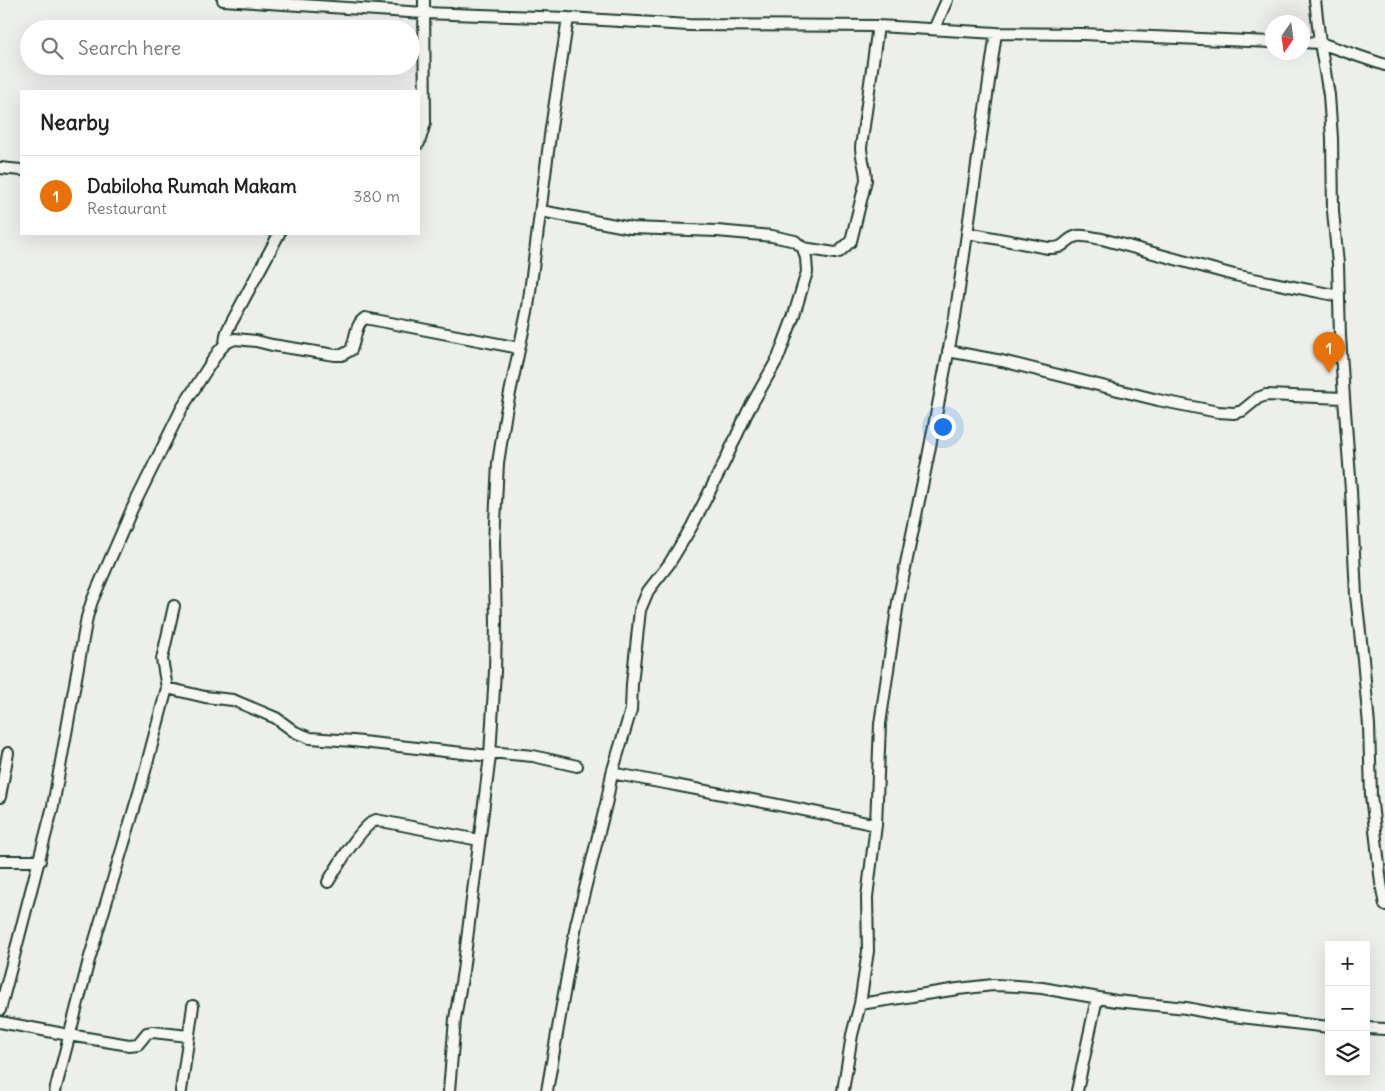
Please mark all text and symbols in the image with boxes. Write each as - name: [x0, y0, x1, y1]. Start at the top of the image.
- north arrow: [1265, 15, 1310, 60]
- search box: [20, 20, 420, 75]
- icon: search: [38, 34, 66, 62]
- text: Search here: [78, 36, 181, 60]
- text: Nearby: [40, 109, 110, 136]
- text: Dabiloha Rumah Makam: [87, 174, 297, 198]
- text: 1: [53, 186, 59, 206]
- text: 380 m: [353, 186, 400, 206]
- text: Restaurant: [87, 198, 167, 218]
- pin: 1: [1313, 332, 1345, 373]
- your location: [930, 414, 956, 440]
- map controls: [1325, 941, 1370, 1076]
- button: +: [1325, 941, 1370, 986]
- button: −: [1325, 986, 1370, 1031]
- button: layers: [1325, 1031, 1370, 1076]

